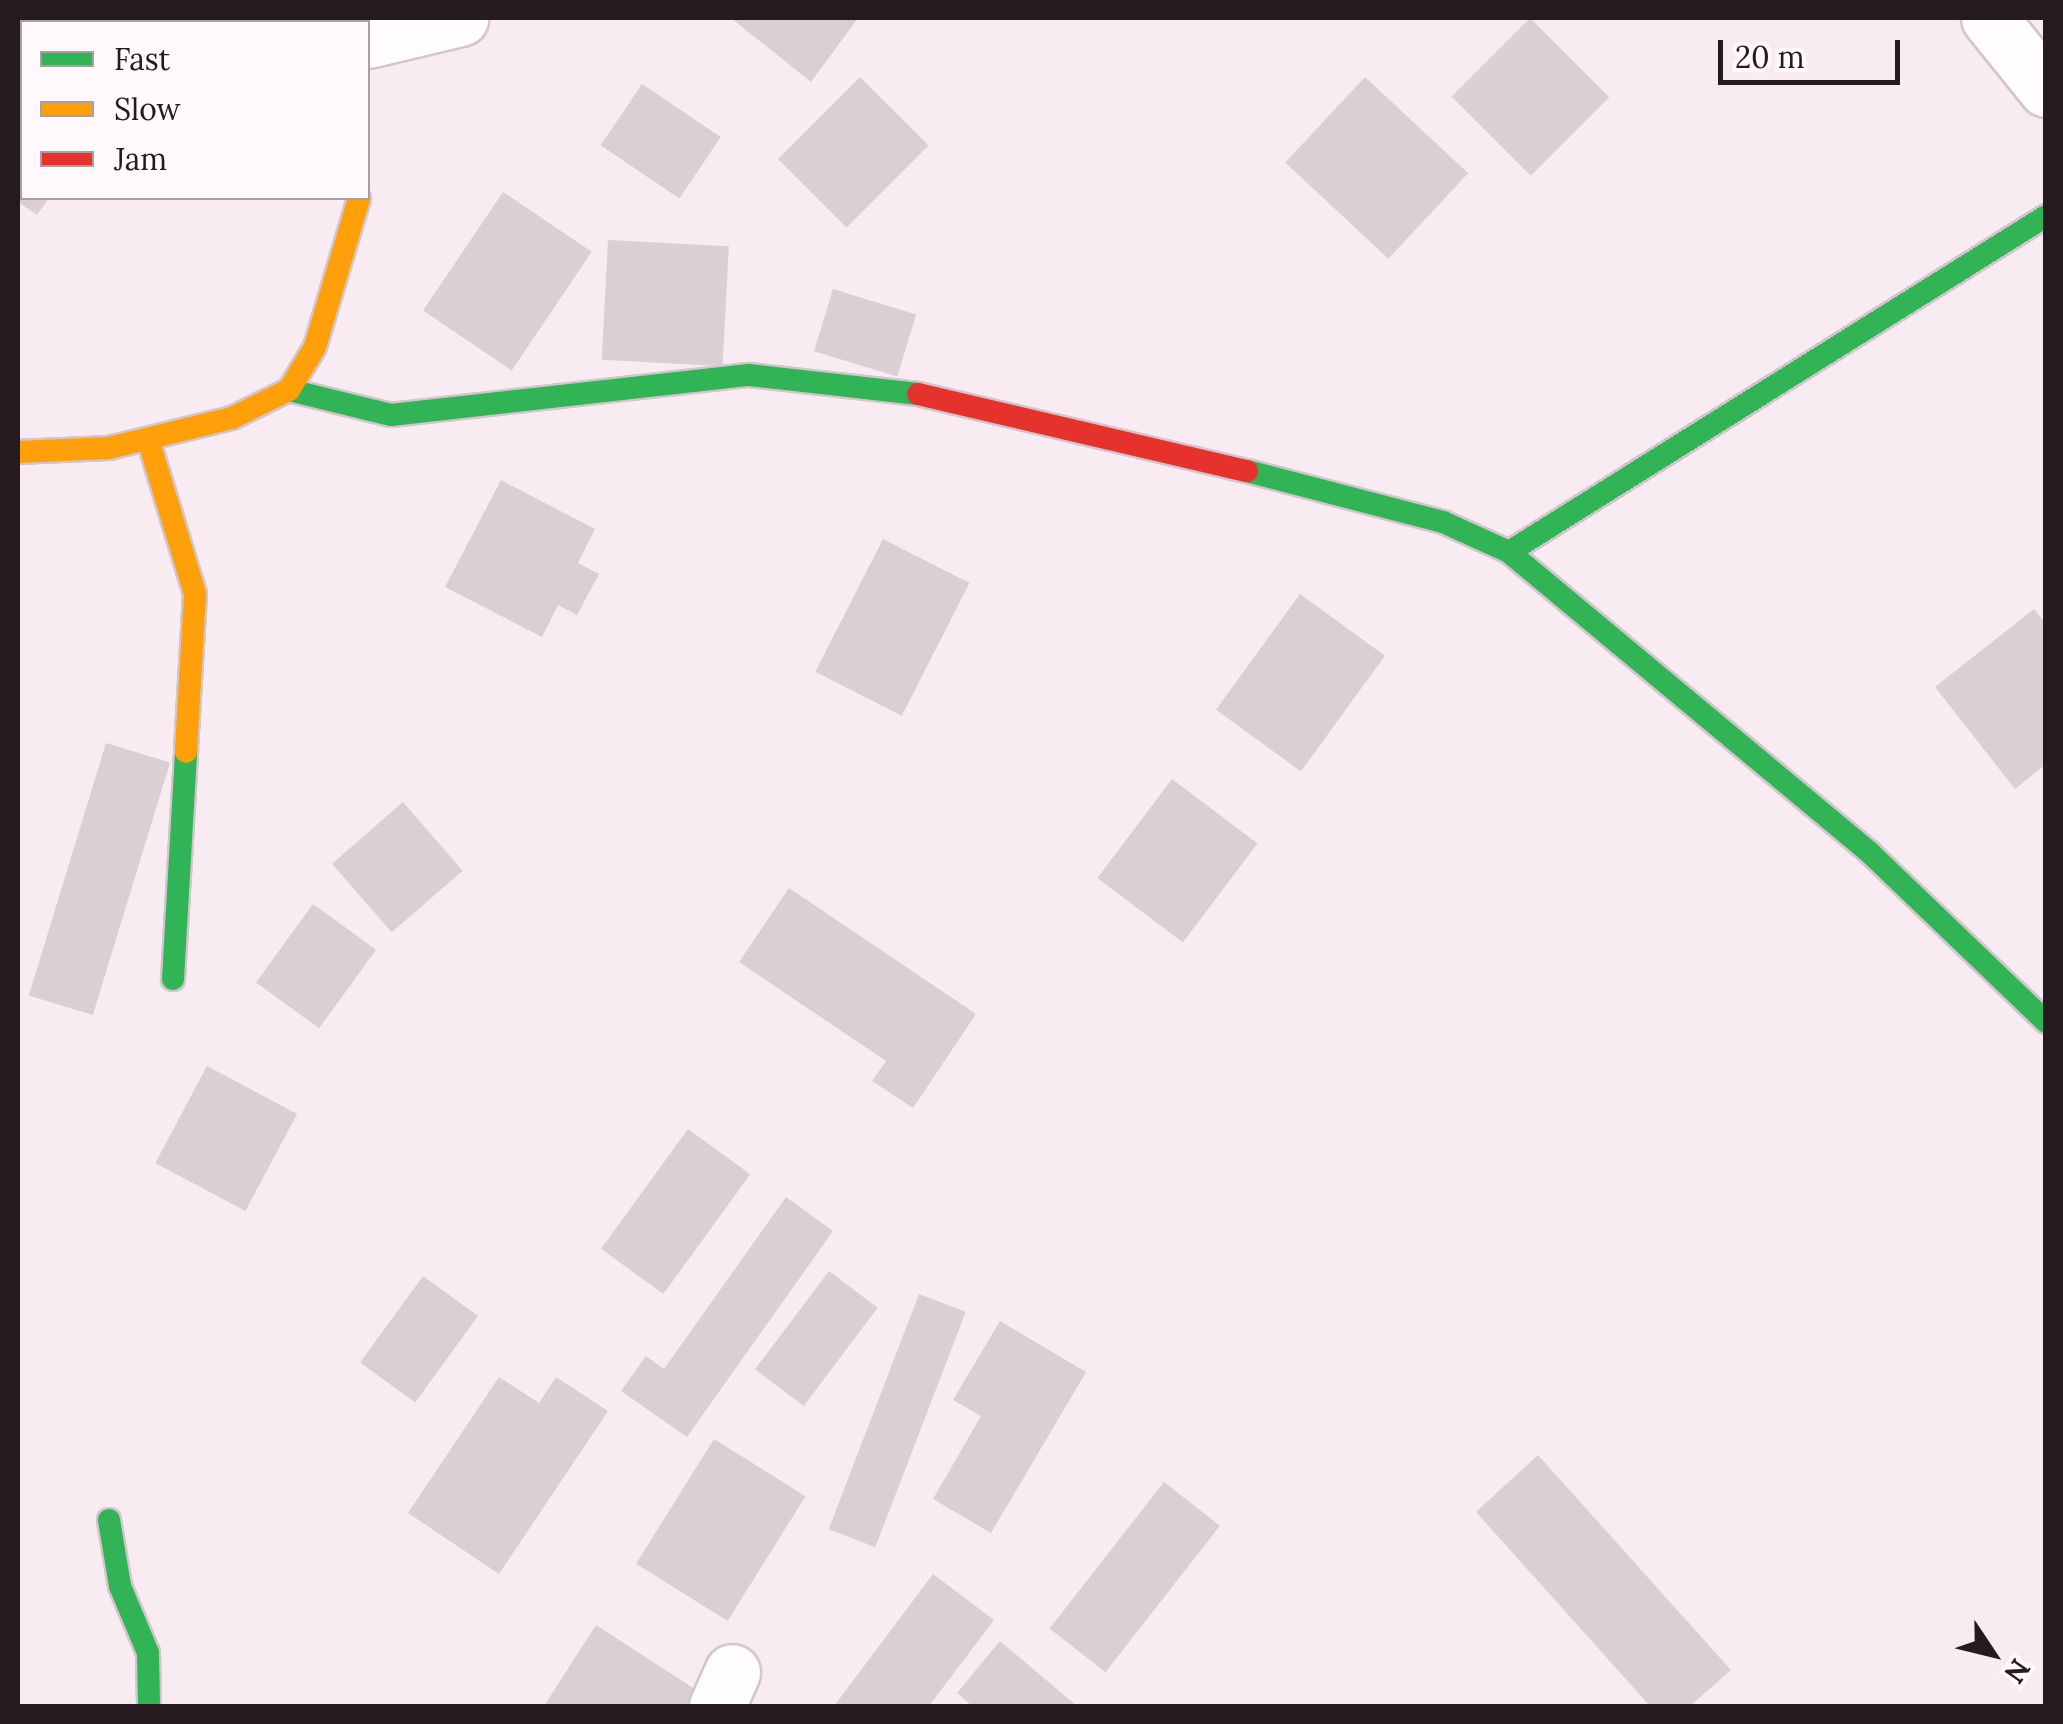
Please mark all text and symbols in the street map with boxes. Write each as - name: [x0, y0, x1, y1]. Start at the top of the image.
- legend: [20, 20, 370, 200]
- scale bar: [1723, 20, 1906, 82]
- text: 20 m: [1735, 38, 1804, 76]
- text: Fast: [114, 40, 170, 78]
- text: Slow: [114, 90, 180, 128]
- text: Jam: [114, 140, 167, 178]
- north arrow: [1943, 1604, 2043, 1704]
- text: N: [1997, 1652, 2039, 1690]

